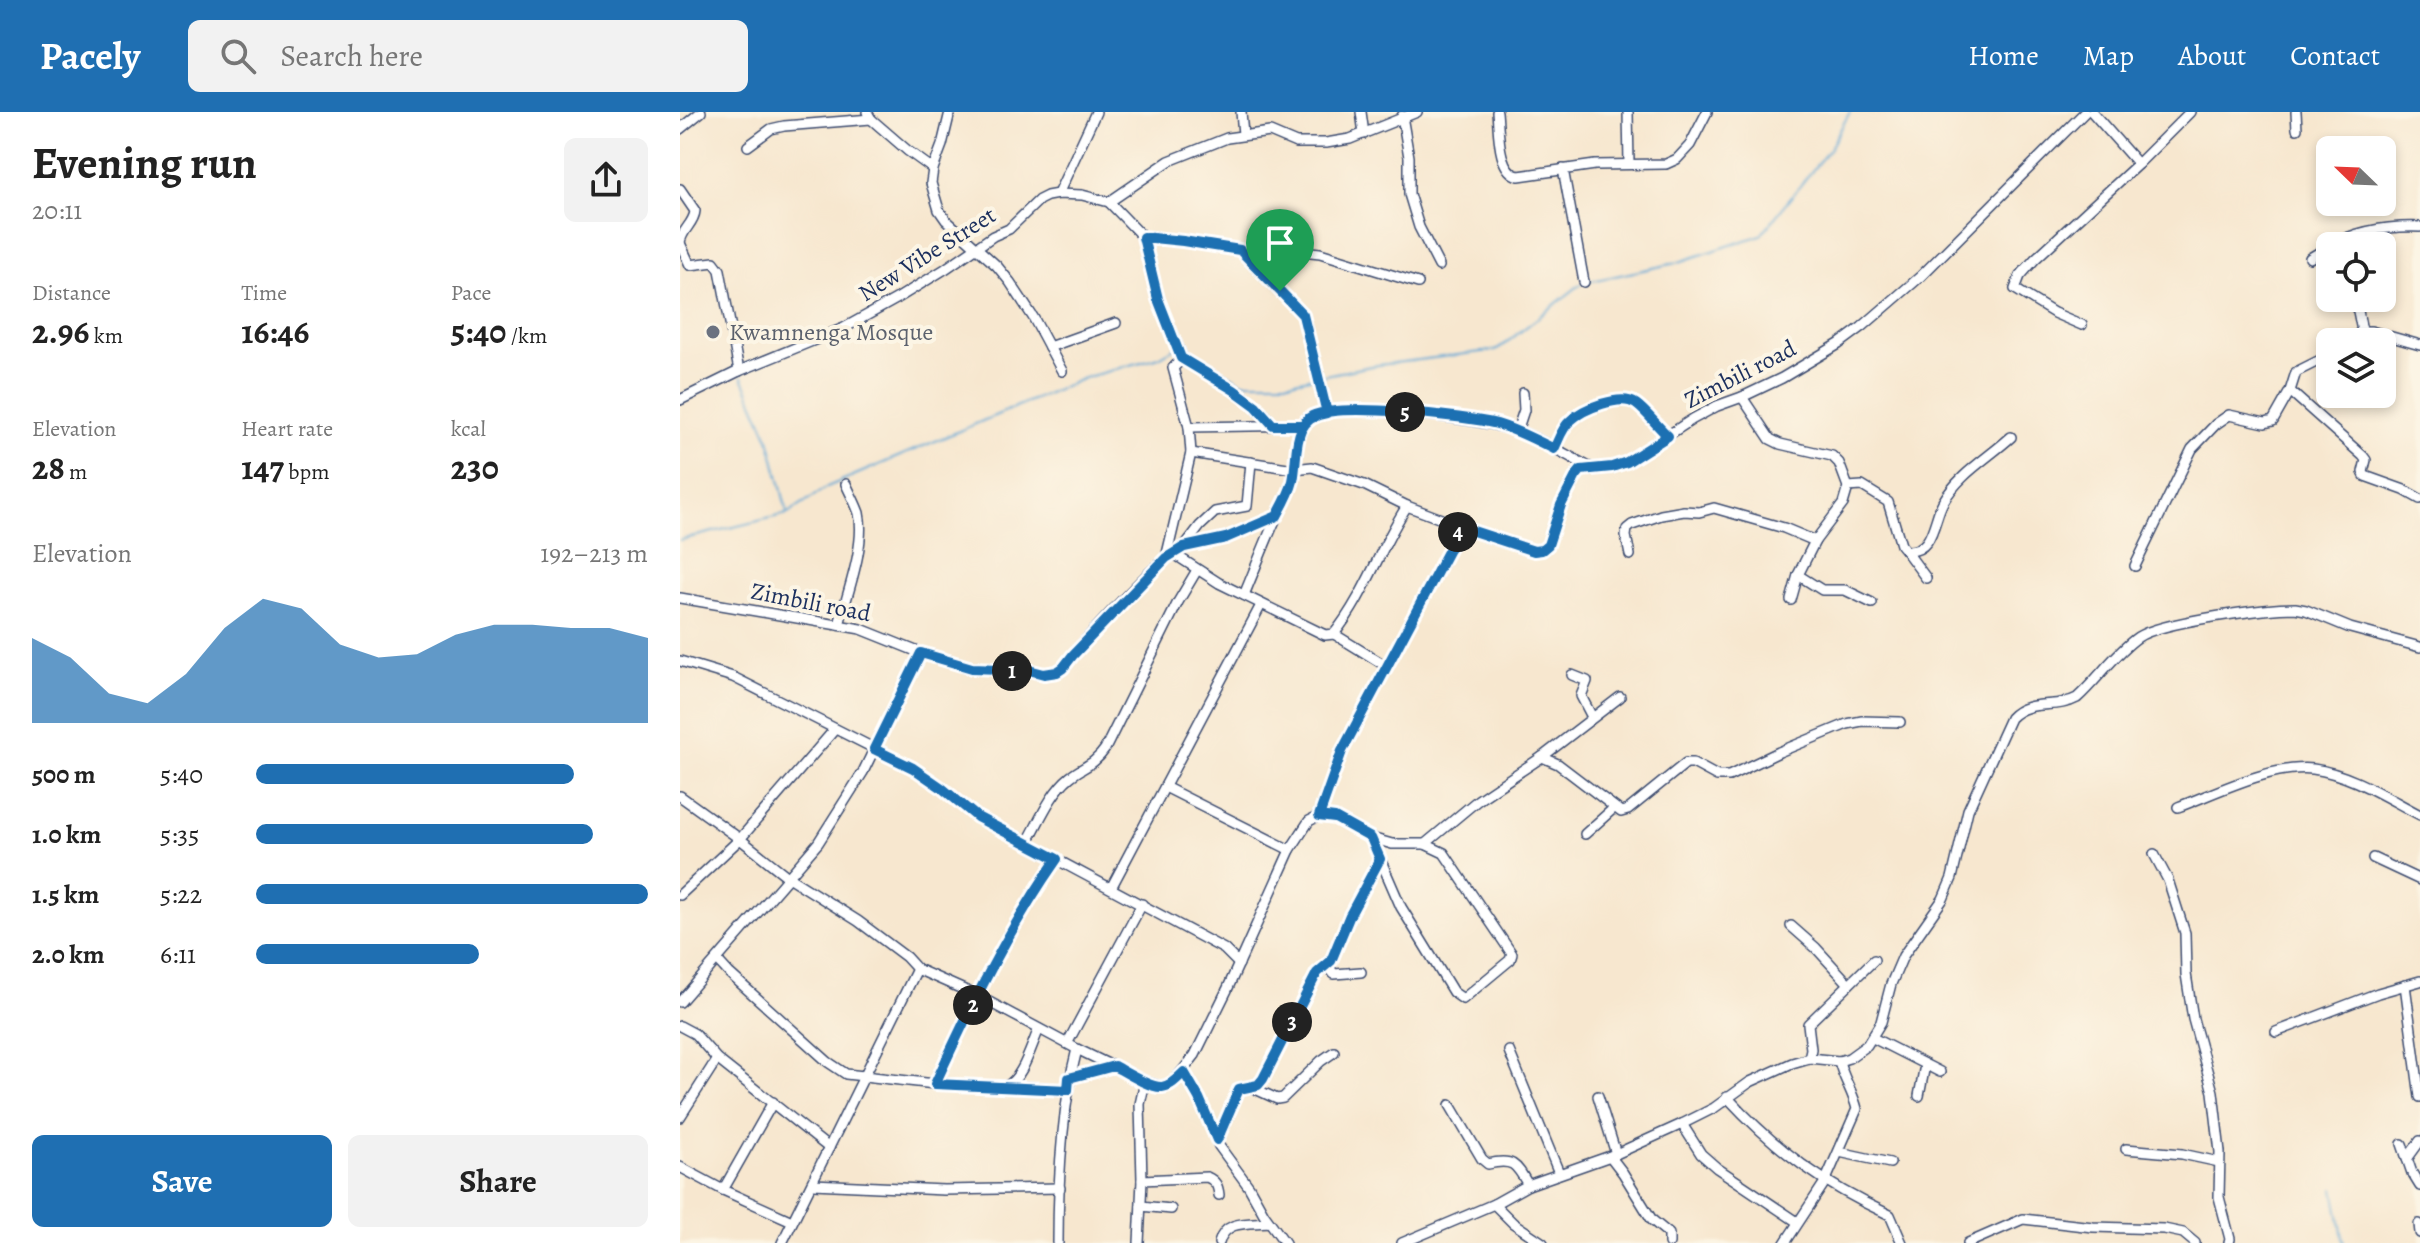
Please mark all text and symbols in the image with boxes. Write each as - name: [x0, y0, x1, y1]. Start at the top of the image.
- search box: [188, 20, 748, 92]
- text: Pacely: [40, 30, 140, 82]
- icon: search: [216, 34, 260, 78]
- text: Search here: [280, 36, 423, 76]
- text: Home: [1968, 37, 2039, 75]
- text: Map: [2083, 37, 2134, 75]
- text: About: [2178, 37, 2246, 75]
- text: Contact: [2290, 37, 2380, 75]
- text: Evening run: [32, 133, 257, 193]
- north arrow: [2316, 136, 2396, 216]
- map controls: [2316, 136, 2396, 408]
- button: share: [564, 138, 648, 222]
- text: 20:11: [32, 193, 82, 228]
- street label: New Vibe Street: [852, 199, 1002, 309]
- pin: [1246, 209, 1314, 291]
- icon: arrive: [1258, 221, 1302, 265]
- button: locate: [2316, 232, 2396, 312]
- text: Distance: [32, 278, 111, 308]
- text: Time: [241, 278, 287, 308]
- text: Pace: [451, 278, 491, 308]
- text: 2.96: [32, 308, 89, 355]
- text: 16:46: [241, 308, 309, 355]
- text: 5:40: [451, 308, 506, 355]
- place label: Kwamnenga Mosque: [729, 316, 933, 348]
- text: km: [89, 321, 123, 351]
- text: /km: [506, 321, 547, 351]
- marker: Kwamnenga Mosque: [704, 323, 722, 341]
- button: layers: [2316, 328, 2396, 408]
- street label: Zimbili road: [1679, 332, 1802, 416]
- pin: 5: [1385, 392, 1425, 432]
- text: 5: [1400, 397, 1410, 427]
- text: Elevation: [32, 414, 116, 444]
- text: Heart rate: [241, 414, 333, 444]
- text: kcal: [451, 414, 486, 444]
- text: 28: [32, 444, 65, 491]
- text: 147: [241, 444, 284, 491]
- text: 230: [451, 444, 499, 491]
- text: m: [65, 457, 87, 487]
- text: bpm: [284, 457, 329, 487]
- pin: 4: [1438, 512, 1478, 552]
- text: 4: [1453, 517, 1463, 547]
- text: Elevation: [32, 536, 132, 571]
- text: 192–213 m: [540, 536, 648, 571]
- street label: Zimbili road: [748, 575, 874, 629]
- pin: 1: [992, 651, 1032, 691]
- text: 1: [1008, 656, 1016, 686]
- text: 500 m: [32, 757, 96, 792]
- text: 5:40: [160, 757, 203, 792]
- text: 1.0 km: [32, 817, 101, 852]
- text: 5:35: [160, 817, 199, 852]
- text: 1.5 km: [32, 877, 99, 912]
- text: 5:22: [160, 877, 202, 912]
- text: 2.0 km: [32, 937, 105, 972]
- text: 6:11: [160, 937, 196, 972]
- pin: 2: [953, 985, 993, 1025]
- text: 2: [968, 990, 978, 1020]
- pin: 3: [1272, 1002, 1312, 1042]
- text: 3: [1287, 1007, 1297, 1037]
- button: Save: [32, 1135, 332, 1227]
- button: Share: [348, 1135, 648, 1227]

